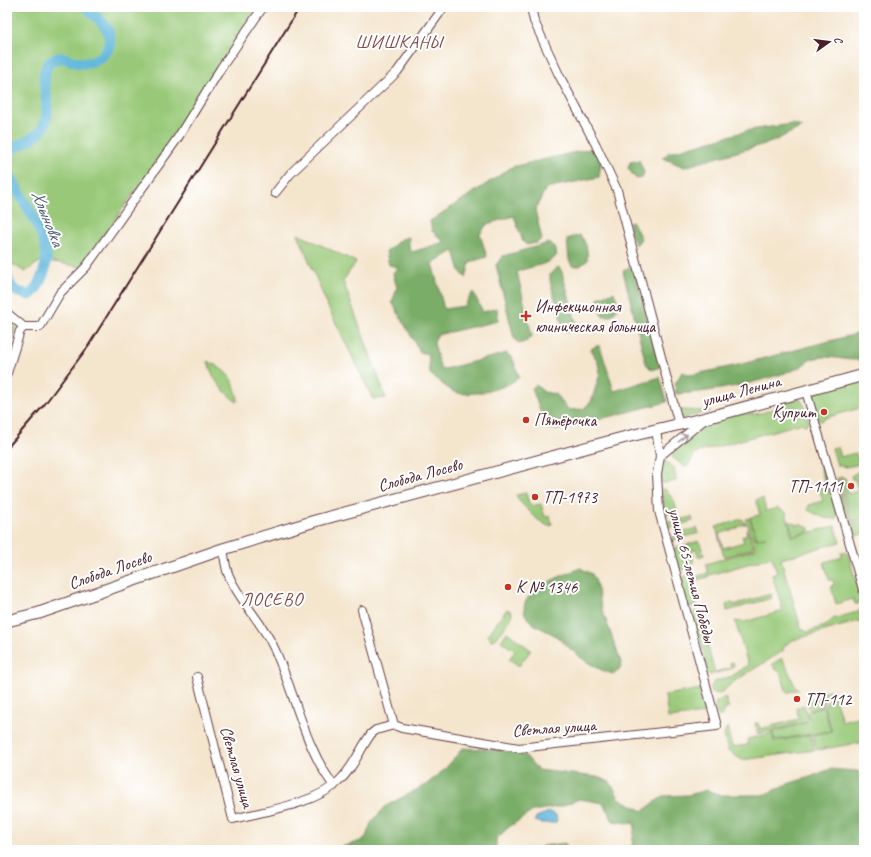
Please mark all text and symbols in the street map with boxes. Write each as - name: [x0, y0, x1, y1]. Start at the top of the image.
- north arrow: [809, 22, 849, 62]
- district label: ШИШКАНЫ: [355, 31, 445, 53]
- text: С: [831, 35, 847, 45]
- water label: Хлыновка: [27, 187, 70, 251]
- place label: Инфекционная клиническая больница: [535, 296, 656, 337]
- marker: Инфекционная клиническая больница: [520, 310, 532, 322]
- street label: улица Ленина: [698, 370, 785, 412]
- place label: Куприт: [772, 402, 816, 423]
- marker: Куприт: [819, 407, 829, 417]
- place label: Пятёрочка: [534, 410, 597, 431]
- marker: Пятёрочка: [521, 415, 531, 425]
- one-way arrow: [678, 433, 688, 442]
- street label: Слобода Лосево: [376, 453, 465, 496]
- place label: ТП-1111: [789, 476, 844, 497]
- marker: ТП-1111: [846, 481, 856, 491]
- place label: ТП-1973: [543, 487, 598, 508]
- marker: ТП-1973: [530, 492, 540, 502]
- street label: улица 65-летия Победы: [664, 504, 721, 647]
- street label: Слобода Лосево: [66, 546, 155, 594]
- place label: К № 1346: [516, 577, 579, 598]
- marker: К № 1346: [503, 582, 513, 592]
- district label: ЛОСЕВО: [241, 588, 304, 610]
- place label: ТП-112: [805, 689, 853, 710]
- marker: ТП-112: [792, 694, 802, 704]
- street label: Светлая улица: [512, 714, 598, 741]
- street label: Светлая улица: [215, 724, 259, 812]

